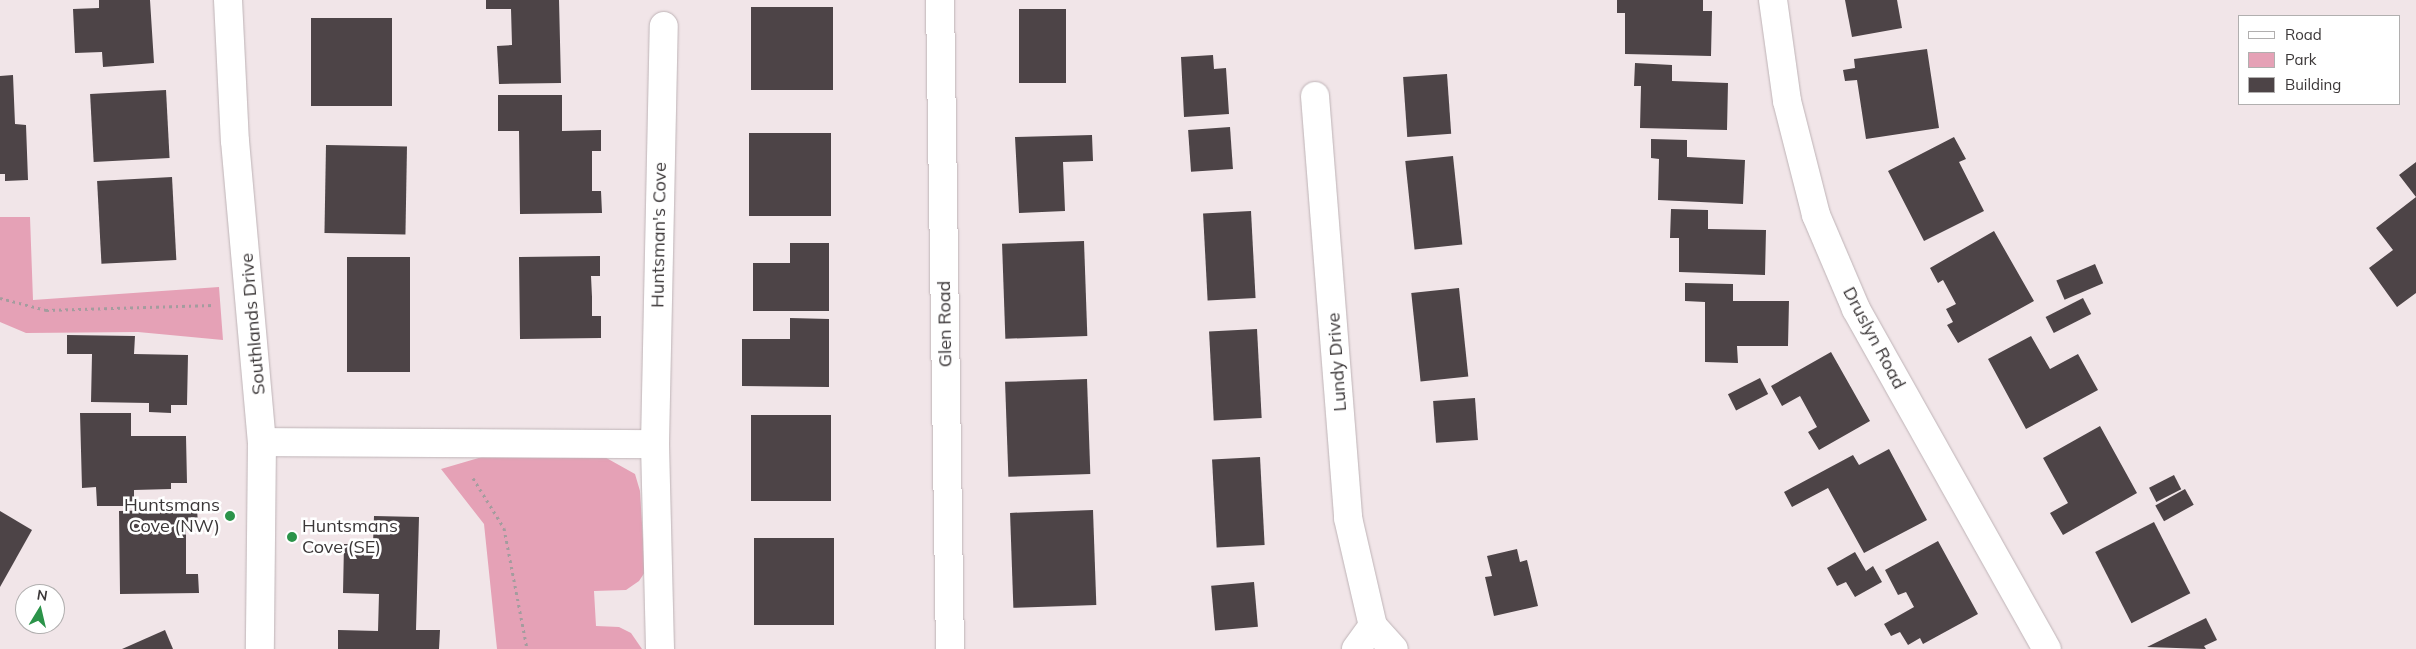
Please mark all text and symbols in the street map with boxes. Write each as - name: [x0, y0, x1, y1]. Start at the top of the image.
- legend: [2238, 15, 2401, 105]
- text: Road: [2285, 25, 2322, 44]
- text: Park: [2285, 50, 2317, 69]
- text: Building: [2285, 75, 2341, 94]
- street label: Huntsman's Cove: [647, 162, 671, 308]
- street label: Southlands Drive: [236, 252, 270, 396]
- street label: Glen Road: [933, 281, 957, 367]
- street label: Druslyn Road: [1838, 283, 1910, 393]
- street label: Lundy Drive: [1323, 312, 1351, 412]
- place label: Huntsmans Cove (NW): [124, 495, 220, 538]
- marker: Huntsmans Cove (NW): [224, 510, 236, 522]
- place label: Huntsmans Cove (SE): [302, 516, 398, 558]
- marker: Huntsmans Cove (SE): [286, 531, 298, 543]
- north arrow: [15, 584, 65, 634]
- text: N: [36, 585, 49, 605]

